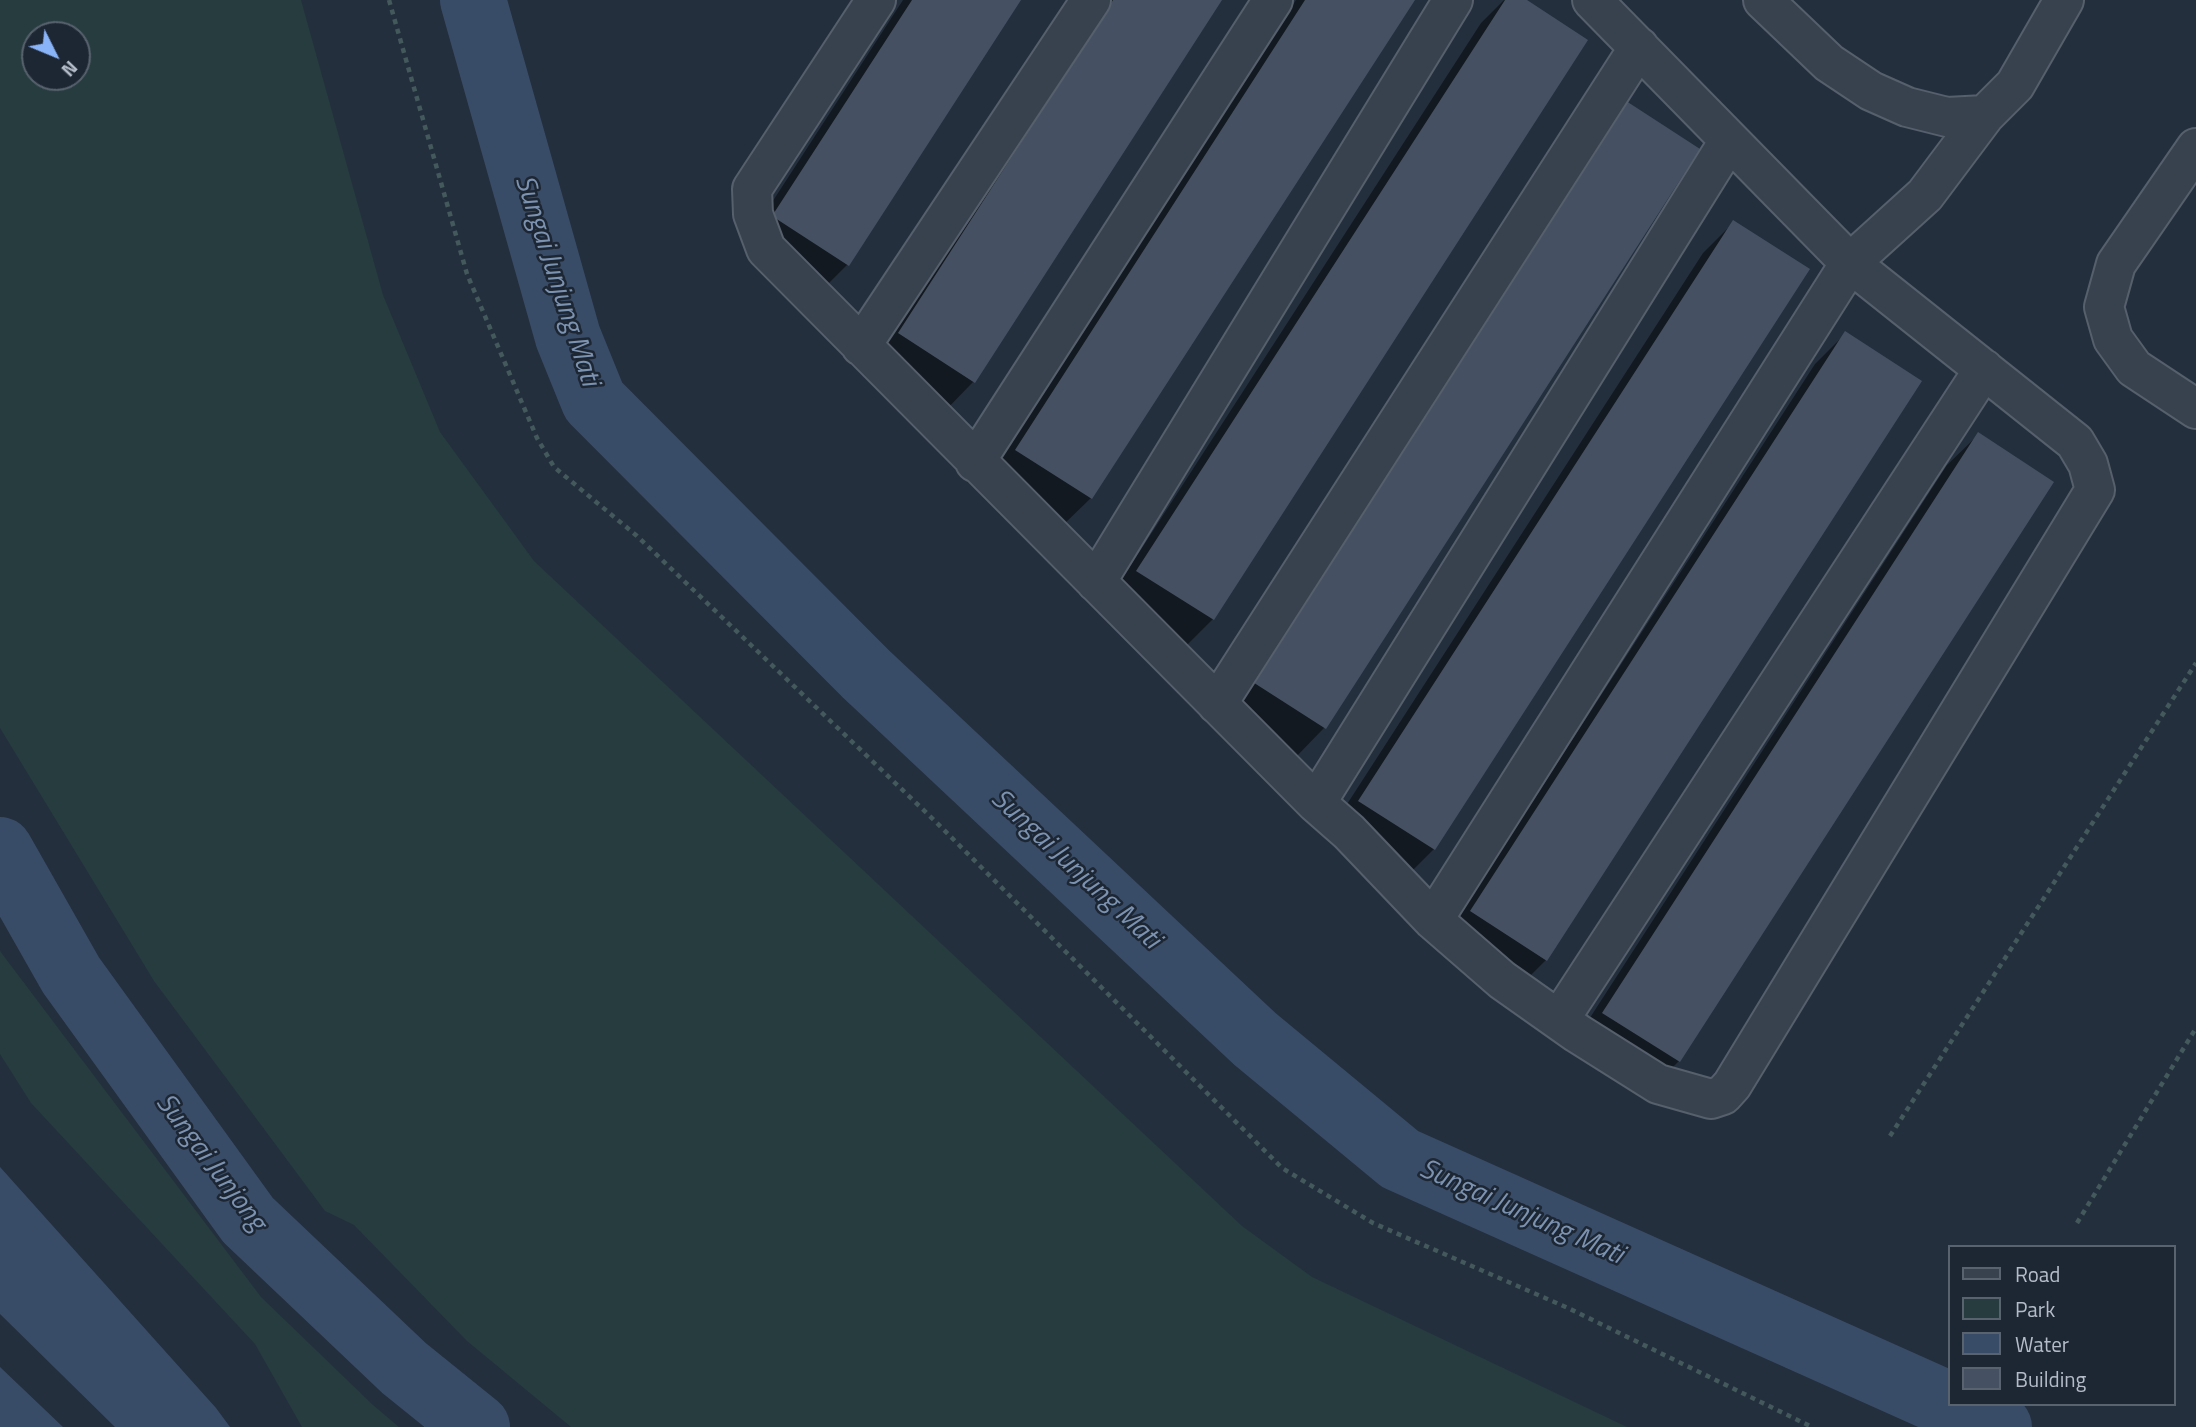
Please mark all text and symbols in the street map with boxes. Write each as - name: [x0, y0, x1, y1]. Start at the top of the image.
- north arrow: [21, 21, 91, 91]
- text: N: [55, 55, 85, 84]
- water label: Sungai Junjung Mati: [506, 171, 606, 391]
- water label: Sungai Junjung Mati: [983, 783, 1167, 957]
- water label: Sungai Junjong: [148, 1088, 272, 1238]
- water label: Sungai Junjung Mati: [1414, 1153, 1628, 1273]
- legend: [1948, 1245, 2175, 1406]
- text: Road: [2015, 1258, 2060, 1290]
- text: Park: [2015, 1293, 2055, 1325]
- text: Water: [2015, 1328, 2069, 1360]
- text: Building: [2015, 1363, 2086, 1395]

